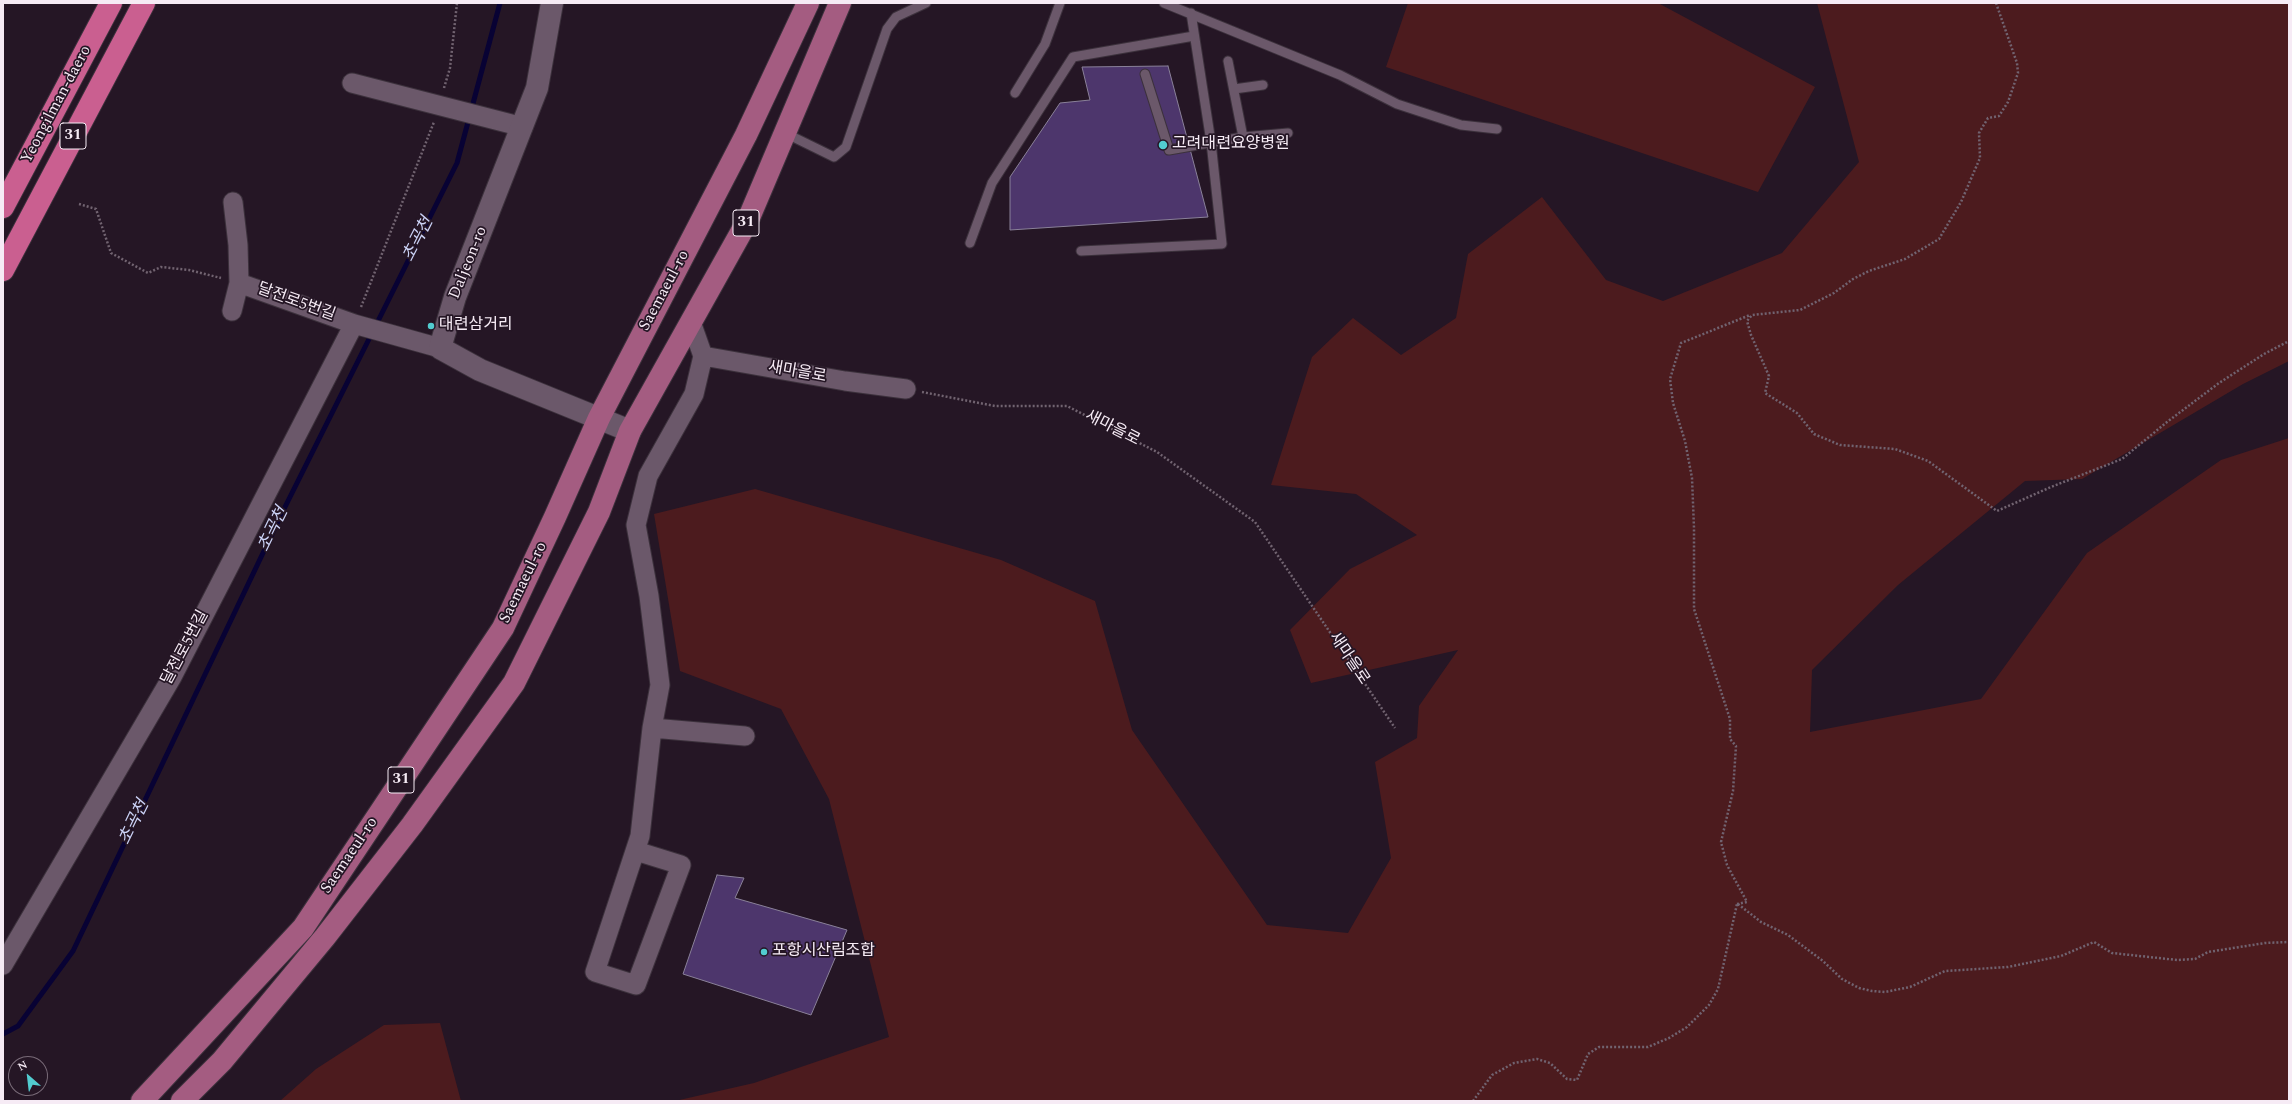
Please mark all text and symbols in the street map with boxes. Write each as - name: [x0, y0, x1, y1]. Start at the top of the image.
- street label: Yeongilman-daero: [18, 43, 96, 167]
- road number: 31: [60, 123, 86, 149]
- place label: 고려대련요양병원: [1172, 135, 1290, 155]
- marker: 고려대련요양병원: [1157, 139, 1169, 151]
- road number: 31: [733, 210, 759, 236]
- water label: 초곡천: [399, 214, 439, 266]
- street label: Daljeon-ro: [446, 224, 492, 302]
- street label: Saemaeul-ro: [636, 248, 694, 334]
- street label: 달전로5번길: [254, 280, 338, 326]
- place label: 대련삼거리: [439, 316, 513, 336]
- marker: 대련삼거리: [426, 321, 436, 331]
- street label: 새마을로: [766, 358, 828, 388]
- street label: 새마을로: [1081, 407, 1143, 451]
- water label: 초곡천: [255, 504, 293, 556]
- street label: Saemaeul-ro: [496, 539, 552, 627]
- street label: 달전로5번길: [158, 607, 214, 689]
- street label: 새마을로: [1324, 629, 1372, 689]
- road number: 31: [388, 767, 414, 793]
- water label: 초곡천: [116, 797, 154, 849]
- street label: Saemaeul-ro: [317, 814, 383, 898]
- place label: 포항시산림조합: [772, 942, 875, 962]
- marker: 포항시산림조합: [759, 947, 769, 957]
- north arrow: [8, 1056, 48, 1096]
- text: N: [15, 1056, 31, 1075]

